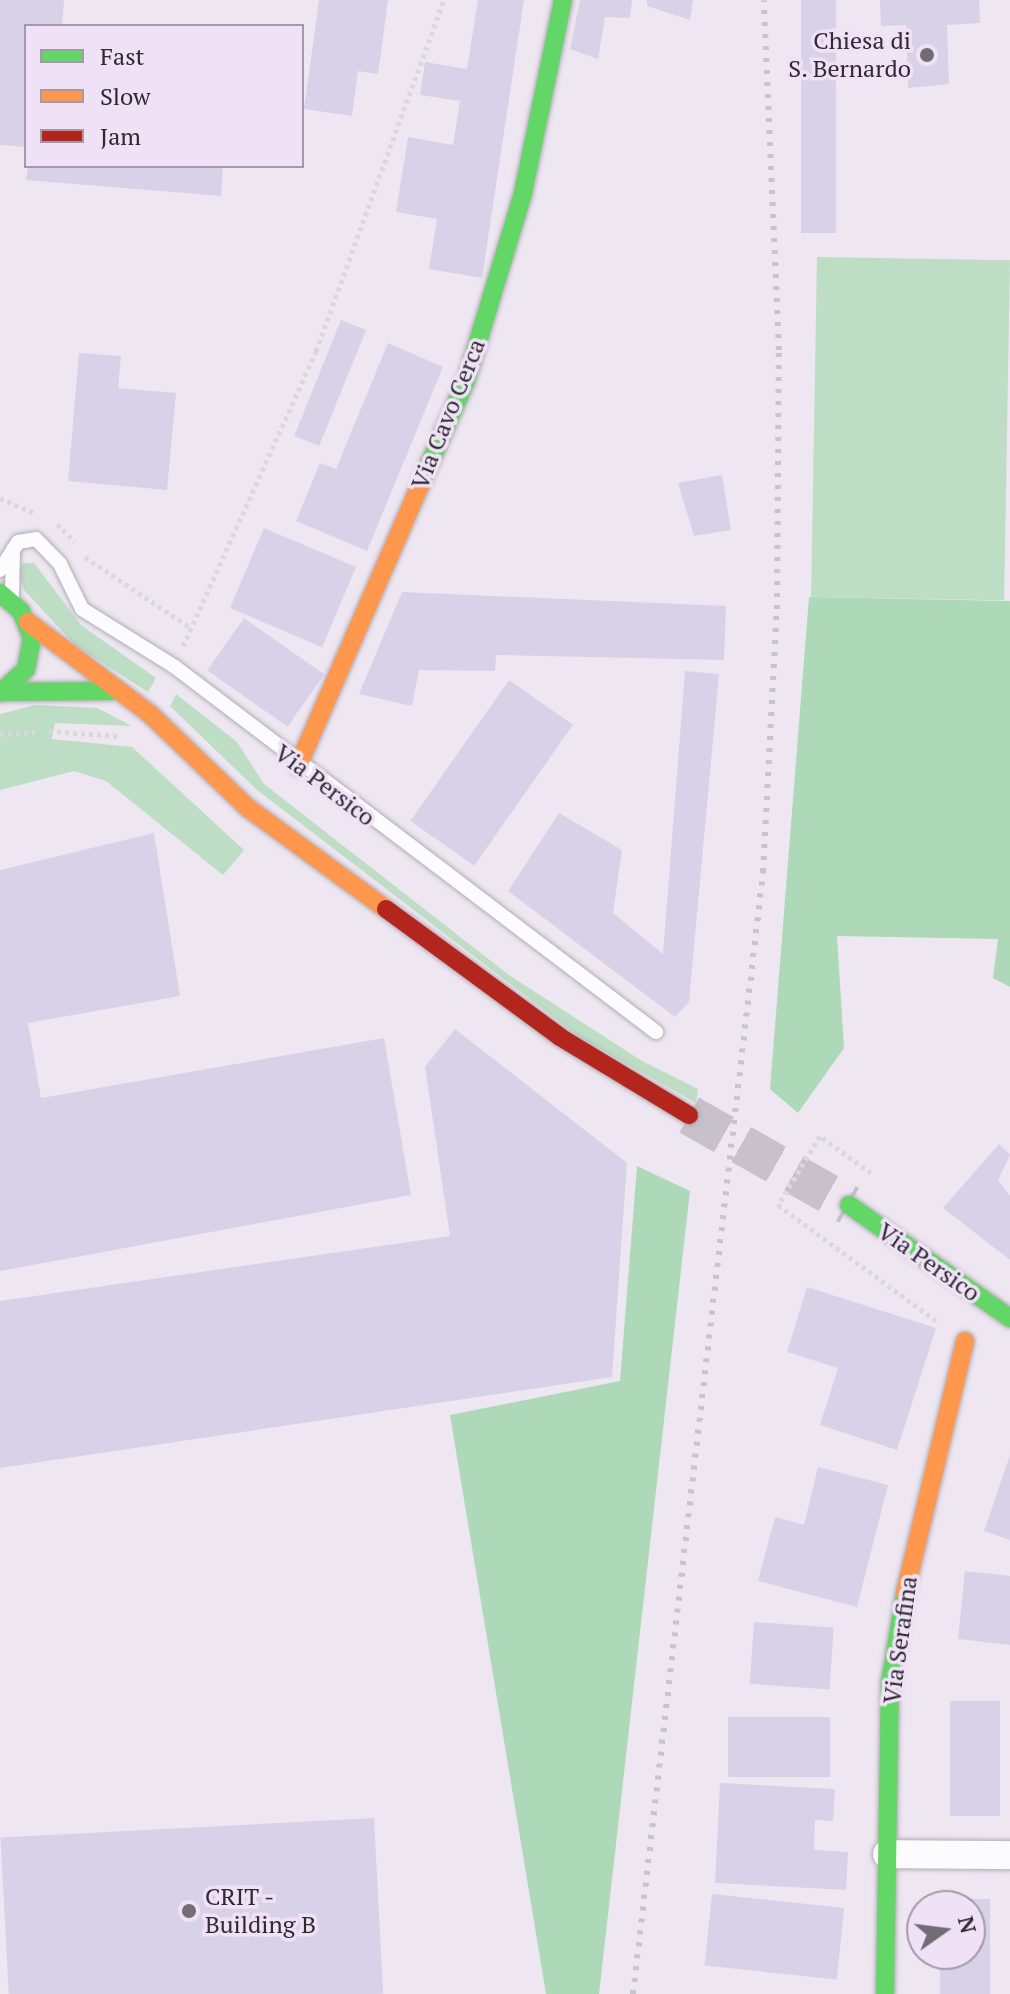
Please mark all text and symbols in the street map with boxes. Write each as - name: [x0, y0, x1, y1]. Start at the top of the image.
- legend: [24, 24, 304, 168]
- place label: Chiesa di S. Bernardo: [787, 27, 911, 83]
- text: Fast: [100, 40, 144, 72]
- marker: Chiesa di S. Bernardo: [918, 46, 936, 64]
- text: Slow: [100, 80, 151, 112]
- text: Jam: [100, 120, 141, 152]
- street label: Via Cavo Cerca: [405, 335, 491, 493]
- street label: Via Persico: [269, 738, 381, 832]
- street label: Via Persico: [872, 1216, 986, 1308]
- street label: Via Serafina: [877, 1574, 923, 1706]
- place label: CRIT - Building B: [205, 1883, 316, 1939]
- north arrow: [906, 1890, 986, 1970]
- marker: CRIT - Building B: [180, 1902, 198, 1920]
- text: N: [952, 1913, 984, 1936]

